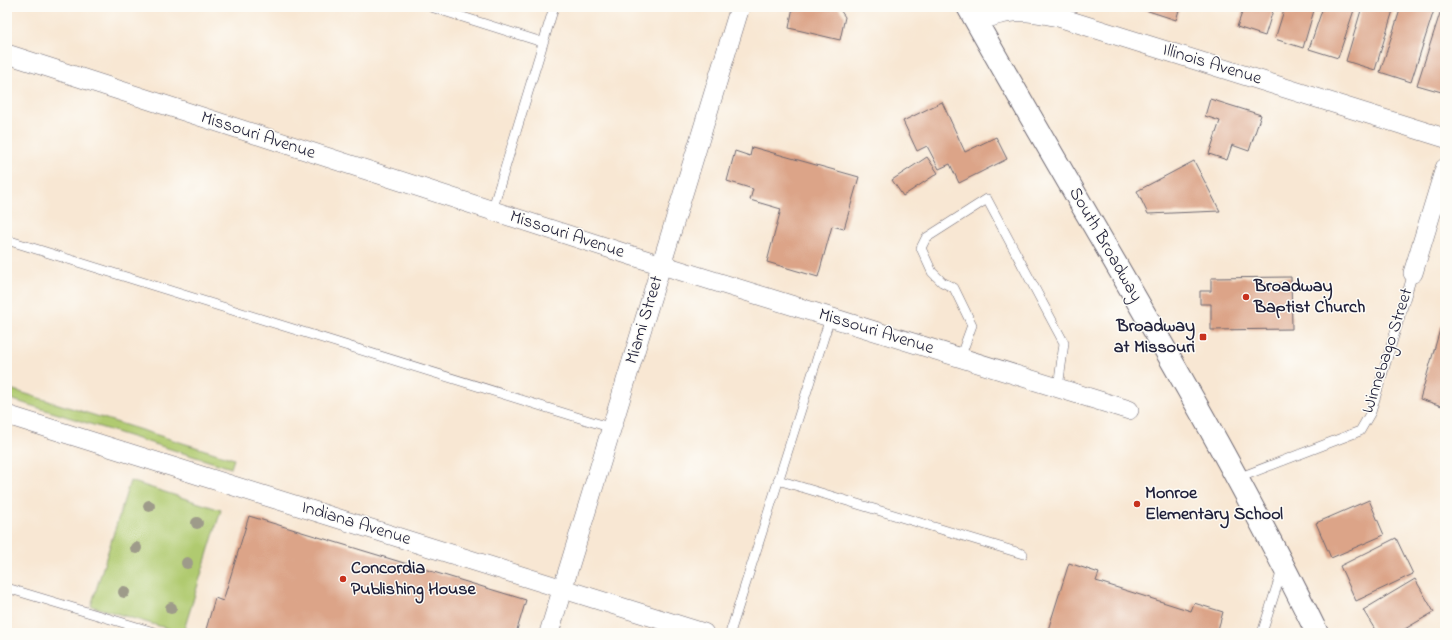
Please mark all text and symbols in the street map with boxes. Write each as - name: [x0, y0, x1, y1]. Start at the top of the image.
- street label: Illinois Avenue: [1159, 38, 1266, 93]
- street label: Missouri Avenue: [197, 105, 320, 167]
- street label: South Broadway: [1062, 183, 1148, 307]
- street label: Missouri Avenue: [506, 204, 629, 266]
- street label: Miami Street: [619, 273, 671, 367]
- place label: Broadway Baptist Church: [1253, 274, 1366, 321]
- street label: Winnebago Street: [1355, 285, 1421, 417]
- marker: Broadway Baptist Church: [1241, 292, 1251, 302]
- street label: Missouri Avenue: [815, 302, 938, 362]
- place label: Broadway at Missouri: [1114, 314, 1195, 361]
- marker: Broadway at Missouri: [1198, 332, 1208, 342]
- place label: Monroe Elementary School: [1145, 481, 1283, 529]
- street label: Indiana Avenue: [298, 495, 415, 553]
- marker: Monroe Elementary School: [1132, 499, 1142, 509]
- place label: Concordia Publishing House: [351, 556, 476, 604]
- marker: Concordia Publishing House: [338, 574, 348, 584]

